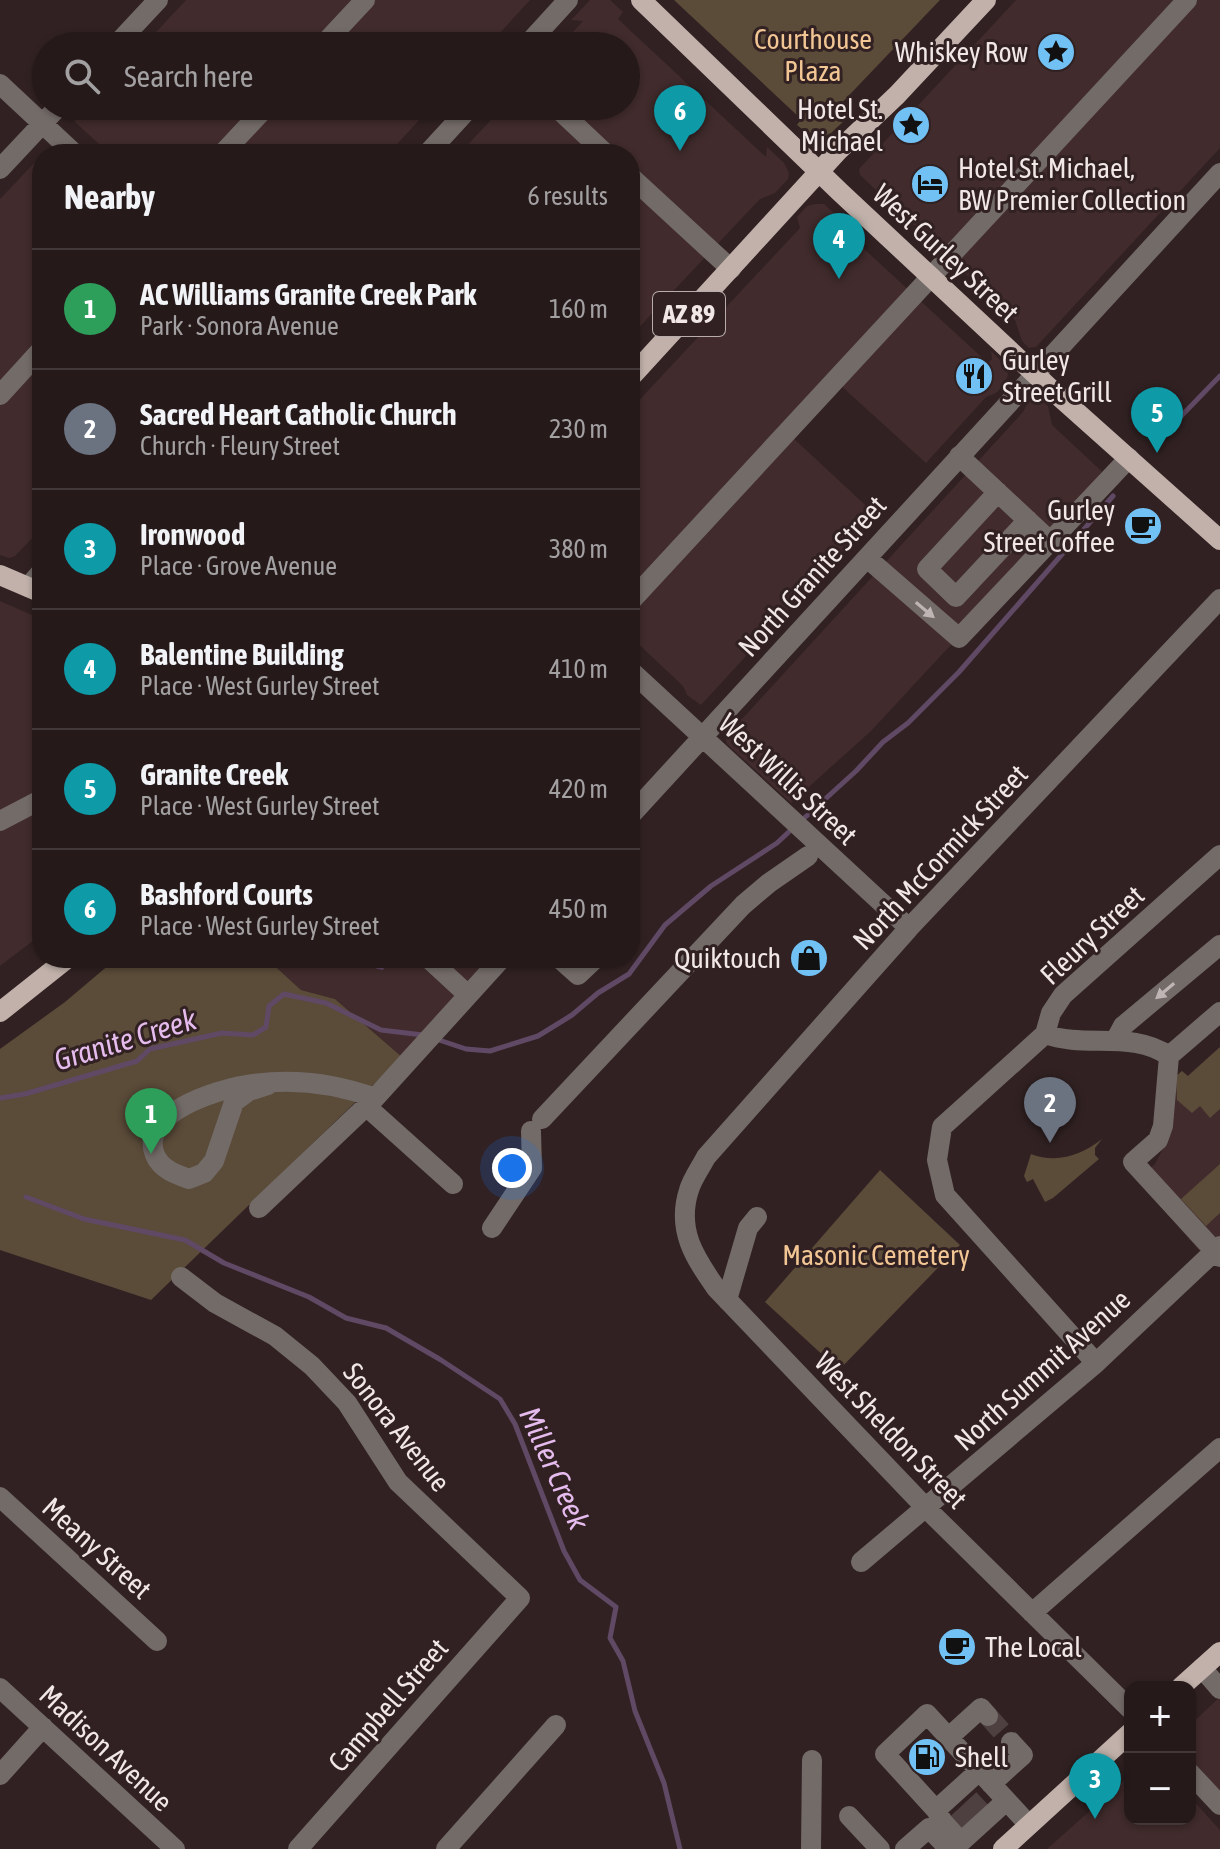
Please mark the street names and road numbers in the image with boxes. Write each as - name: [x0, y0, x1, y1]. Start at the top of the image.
- street label: West Gurley Street: [867, 178, 1025, 328]
- road number: AZ 89: [653, 292, 725, 336]
- street label: North Granite Street: [732, 489, 892, 663]
- street label: West Willis Street: [712, 707, 864, 851]
- street label: North McCormick Street: [846, 758, 1034, 956]
- street label: Fleury Street: [1034, 879, 1150, 991]
- street label: North Summit Avenue: [948, 1283, 1136, 1457]
- street label: West Sheldon Street: [808, 1345, 974, 1515]
- street label: Sonora Avenue: [337, 1357, 457, 1497]
- street label: Meany Street: [36, 1491, 158, 1605]
- street label: Campbell Street: [322, 1632, 454, 1778]
- street label: Madison Avenue: [33, 1679, 179, 1817]

